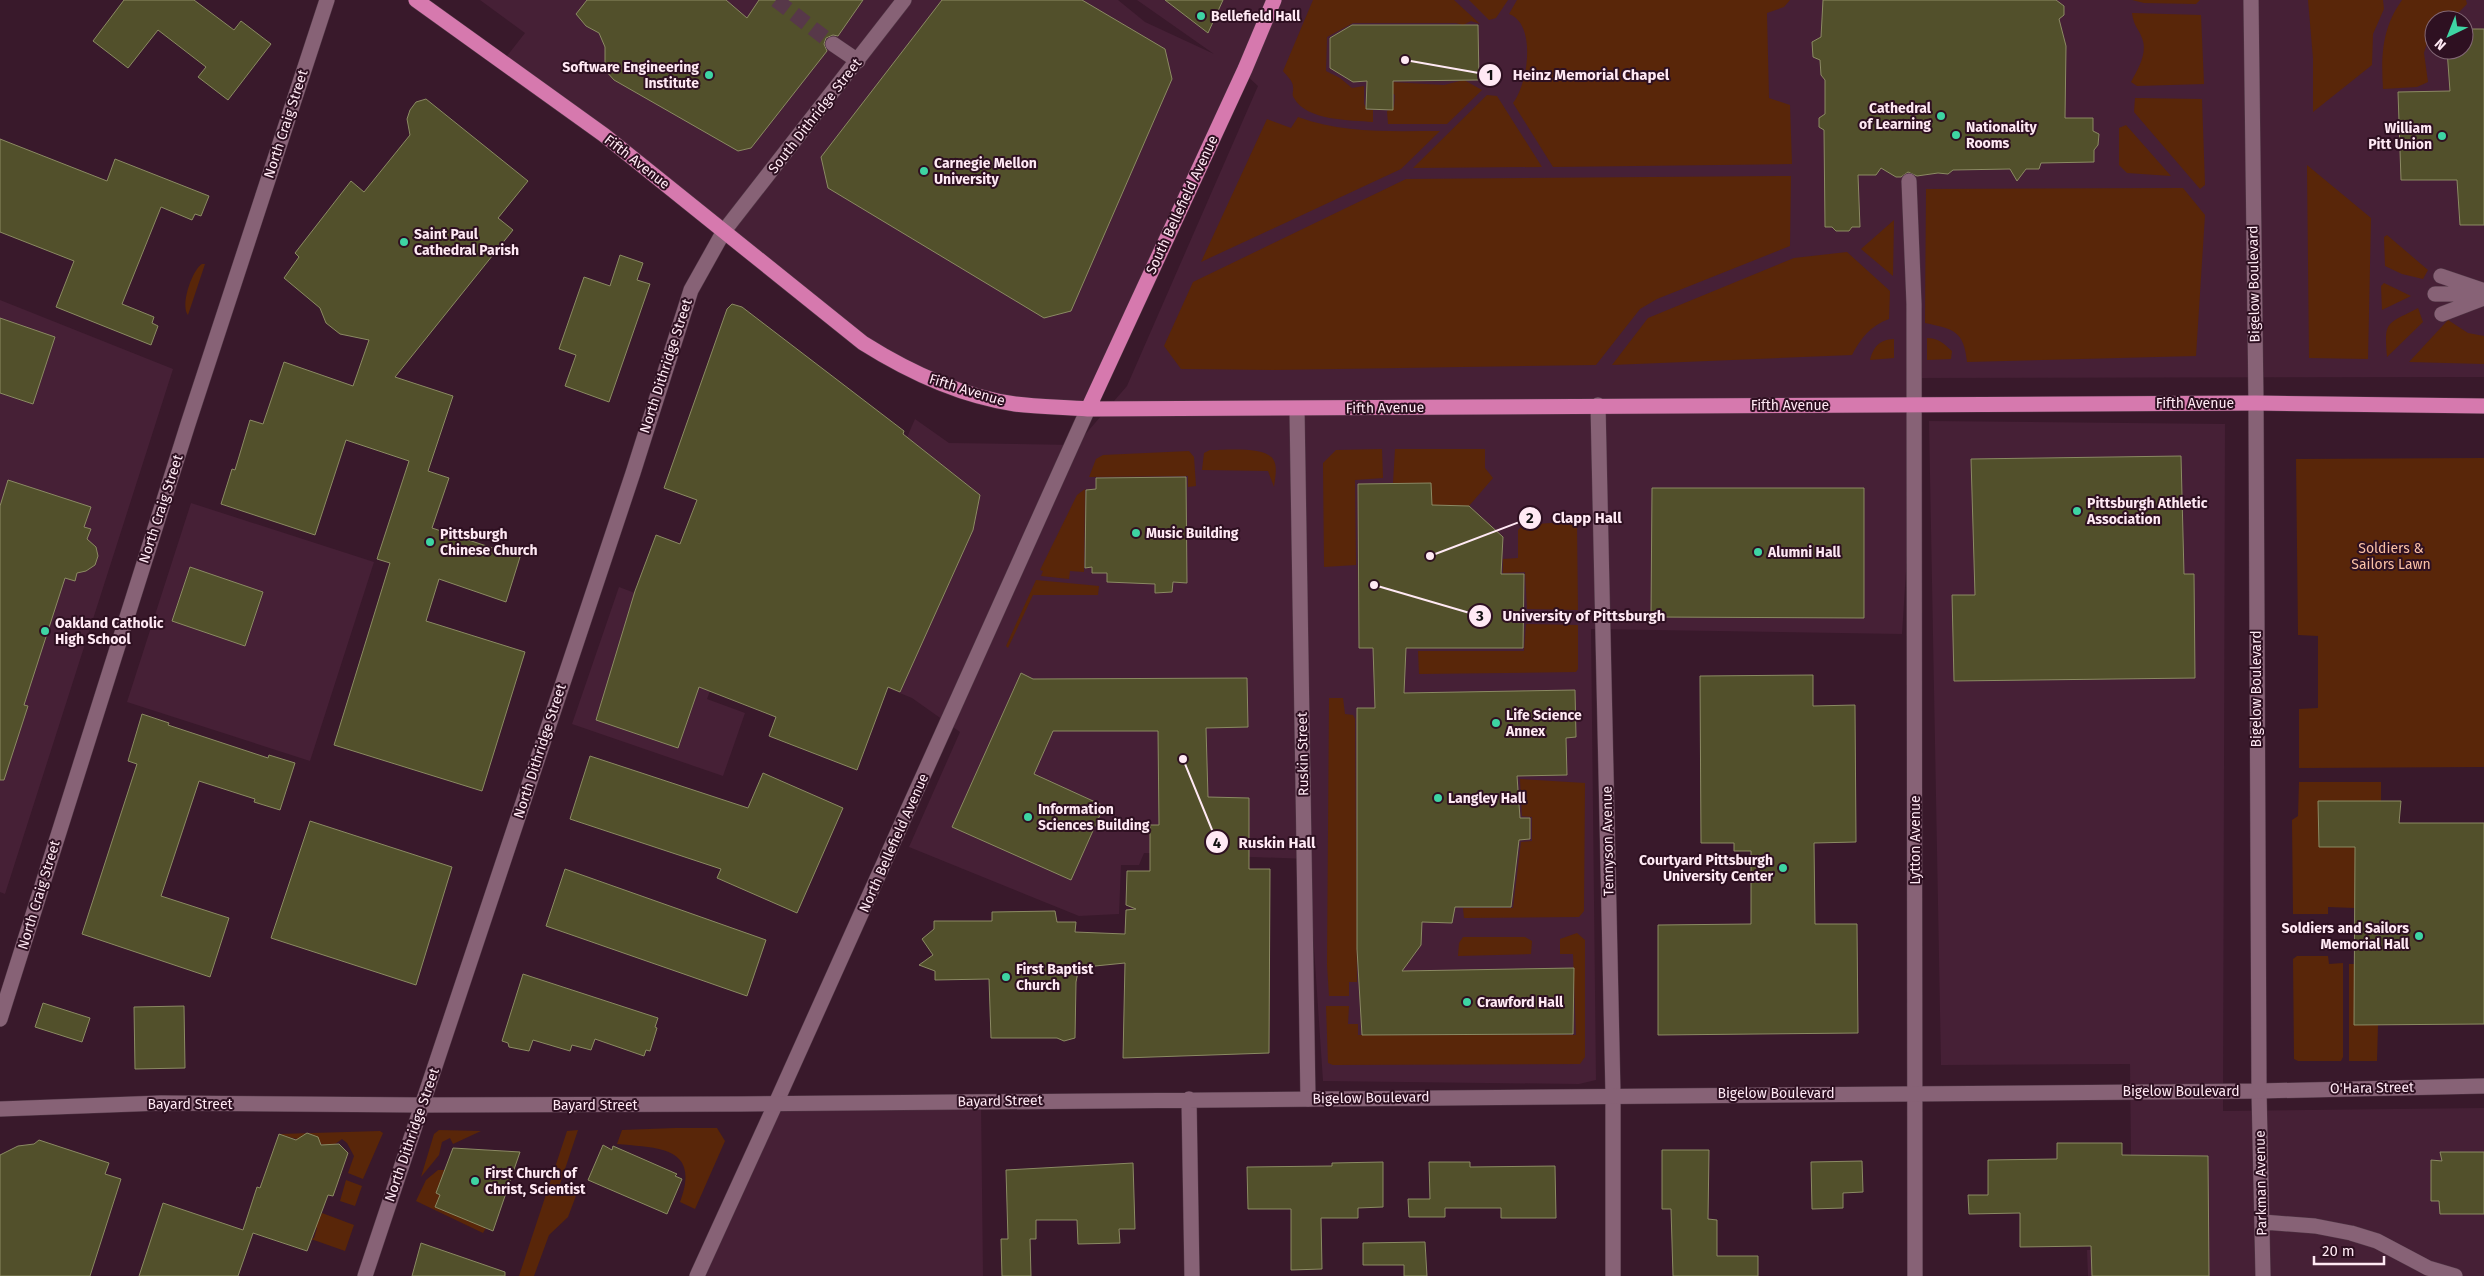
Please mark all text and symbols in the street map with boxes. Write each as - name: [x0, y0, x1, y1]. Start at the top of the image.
- place label: Bellefield Hall: [1211, 8, 1301, 25]
- marker: Bellefield Hall: [1195, 10, 1207, 22]
- north arrow: [2424, 10, 2474, 60]
- text: N: [2431, 35, 2450, 54]
- street label: South Dithridge Street: [765, 54, 866, 177]
- place label: Software Engineering Institute: [562, 59, 699, 92]
- callout: Heinz Memorial Chapel: [1478, 60, 1679, 90]
- text: 1: [1487, 66, 1493, 84]
- text: Heinz Memorial Chapel: [1513, 66, 1670, 84]
- street label: North Craig Street: [260, 67, 312, 180]
- marker: Software Engineering Institute: [703, 69, 715, 81]
- place label: Cathedral of Learning: [1859, 100, 1932, 133]
- marker: Cathedral of Learning: [1935, 110, 1947, 122]
- place label: Nationality Rooms: [1966, 119, 2038, 152]
- place label: William Pitt Union: [2368, 120, 2432, 153]
- marker: Nationality Rooms: [1950, 129, 1962, 141]
- marker: William Pitt Union: [2436, 130, 2448, 142]
- street label: Fifth Avenue: [601, 131, 673, 193]
- street label: South Bellefield Avenue: [1142, 133, 1222, 277]
- place label: Carnegie Mellon University: [934, 155, 1037, 188]
- marker: Carnegie Mellon University: [918, 165, 930, 177]
- street label: Bigelow Boulevard: [2244, 225, 2264, 343]
- place label: Saint Paul Cathedral Parish: [414, 226, 519, 259]
- marker: Saint Paul Cathedral Parish: [398, 236, 410, 248]
- street label: North Dithridge Street: [636, 296, 696, 435]
- street label: Fifth Avenue: [927, 370, 1007, 410]
- street label: Fifth Avenue: [2156, 395, 2234, 412]
- street label: Fifth Avenue: [1751, 397, 1829, 414]
- street label: Fifth Avenue: [1346, 399, 1424, 417]
- street label: North Craig Street: [135, 452, 187, 565]
- place label: Pittsburgh Athletic Association: [2086, 495, 2208, 528]
- callout: Clapp Hall: [1518, 503, 1632, 533]
- marker: Pittsburgh Athletic Association: [2071, 505, 2083, 517]
- text: 2: [1526, 509, 1534, 527]
- text: Clapp Hall: [1552, 509, 1622, 527]
- place label: Music Building: [1146, 525, 1239, 542]
- place label: Pittsburgh Chinese Church: [440, 526, 538, 559]
- marker: Music Building: [1130, 527, 1142, 539]
- marker: Pittsburgh Chinese Church: [424, 536, 436, 548]
- park label: Soldiers & Sailors Lawn: [2351, 540, 2431, 573]
- place label: Alumni Hall: [1767, 544, 1842, 561]
- marker: Alumni Hall: [1752, 546, 1764, 558]
- callout: University of Pittsburgh: [1467, 601, 1675, 631]
- text: 3: [1475, 607, 1484, 625]
- text: University of Pittsburgh: [1503, 607, 1665, 625]
- place label: Oakland Catholic High School: [55, 615, 164, 648]
- marker: Oakland Catholic High School: [39, 625, 51, 637]
- street label: Bigelow Boulevard: [2248, 630, 2265, 748]
- street label: North Dithridge Street: [510, 681, 570, 820]
- place label: Life Science Annex: [1505, 707, 1582, 740]
- street label: Ruskin Street: [1294, 711, 1312, 796]
- marker: Life Science Annex: [1490, 717, 1502, 729]
- street label: North Bellefield Avenue: [856, 771, 932, 915]
- street label: Tennyson Avenue: [1599, 786, 1617, 896]
- place label: Langley Hall: [1448, 790, 1527, 807]
- marker: Langley Hall: [1432, 792, 1444, 804]
- street label: Lytton Avenue: [1907, 795, 1924, 885]
- place label: Information Sciences Building: [1038, 801, 1150, 834]
- marker: Information Sciences Building: [1022, 811, 1034, 823]
- callout: Ruskin Hall: [1204, 827, 1326, 857]
- text: 4: [1213, 834, 1222, 852]
- text: Ruskin Hall: [1239, 834, 1316, 852]
- street label: North Craig Street: [14, 837, 64, 952]
- place label: Courtyard Pittsburgh University Center: [1639, 852, 1773, 885]
- marker: Courtyard Pittsburgh University Center: [1777, 862, 1789, 874]
- place label: Soldiers and Sailors Memorial Hall: [2282, 920, 2410, 953]
- marker: Soldiers and Sailors Memorial Hall: [2413, 930, 2425, 942]
- place label: First Baptist Church: [1016, 961, 1094, 994]
- marker: First Baptist Church: [1000, 971, 1012, 983]
- place label: Crawford Hall: [1477, 994, 1564, 1011]
- marker: Crawford Hall: [1461, 996, 1473, 1008]
- street label: North Dithridge Street: [381, 1065, 443, 1204]
- street label: O'Hara Street: [2330, 1079, 2415, 1097]
- street label: Bigelow Boulevard: [2122, 1083, 2240, 1100]
- street label: Bigelow Boulevard: [1717, 1085, 1835, 1102]
- street label: Bigelow Boulevard: [1312, 1088, 1430, 1108]
- street label: Bayard Street: [957, 1092, 1044, 1110]
- street label: Bayard Street: [147, 1096, 234, 1113]
- street label: Bayard Street: [552, 1097, 639, 1114]
- street label: Parkman Avenue: [2252, 1130, 2270, 1236]
- place label: First Church of Christ, Scientist: [485, 1165, 586, 1198]
- marker: First Church of Christ, Scientist: [469, 1175, 481, 1187]
- scale bar: [2314, 1234, 2384, 1266]
- text: 20 m: [2322, 1242, 2355, 1260]

